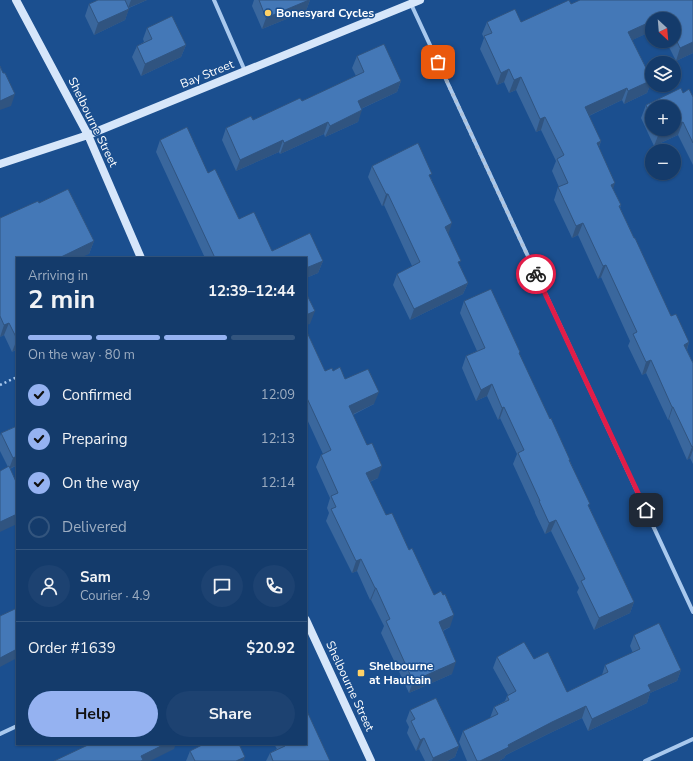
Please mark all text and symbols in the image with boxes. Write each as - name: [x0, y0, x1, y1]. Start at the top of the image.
- place label: Bonesyard Cycles: [276, 5, 374, 21]
- marker: Bonesyard Cycles: [263, 8, 273, 18]
- north arrow: [645, 12, 681, 48]
- map controls: [645, 12, 681, 180]
- pin: [421, 45, 455, 79]
- icon: bag: [427, 51, 449, 73]
- street label: Bay Street: [178, 56, 237, 92]
- button: layers: [645, 56, 681, 92]
- street label: Shelbourne Street: [64, 75, 122, 170]
- button: +: [645, 100, 681, 136]
- button: −: [645, 144, 681, 180]
- courier: [516, 254, 556, 294]
- icon: bike: [525, 263, 547, 285]
- text: Arriving in: [28, 267, 88, 285]
- text: 12:39–12:44: [208, 281, 295, 301]
- text: 2 min: [28, 282, 95, 317]
- text: On the way · 80 m: [28, 346, 135, 364]
- icon: check: [28, 384, 50, 406]
- text: Confirmed: [62, 385, 132, 405]
- text: 12:09: [261, 386, 295, 404]
- icon: check: [28, 428, 50, 450]
- text: Preparing: [62, 429, 127, 449]
- text: 12:13: [261, 430, 295, 448]
- icon: check: [28, 472, 50, 494]
- text: On the way: [62, 473, 140, 493]
- text: 12:14: [261, 474, 295, 492]
- pin: [629, 493, 663, 527]
- icon: home: [635, 499, 657, 521]
- text: Delivered: [62, 517, 127, 537]
- button: person: [28, 565, 70, 607]
- button: chat: [201, 565, 243, 607]
- button: phone: [253, 565, 295, 607]
- text: Sam: [80, 567, 111, 587]
- text: Courier · 4.9: [80, 587, 150, 605]
- text: Order #1639: [28, 638, 116, 658]
- text: $20.92: [246, 638, 295, 658]
- street label: Shelbourne Street: [322, 638, 378, 734]
- place label: Shelbourne at Haultain: [369, 658, 434, 688]
- marker: Shelbourne at Haultain: [356, 668, 366, 678]
- button: Help: [28, 691, 158, 737]
- button: Share: [166, 691, 295, 737]

